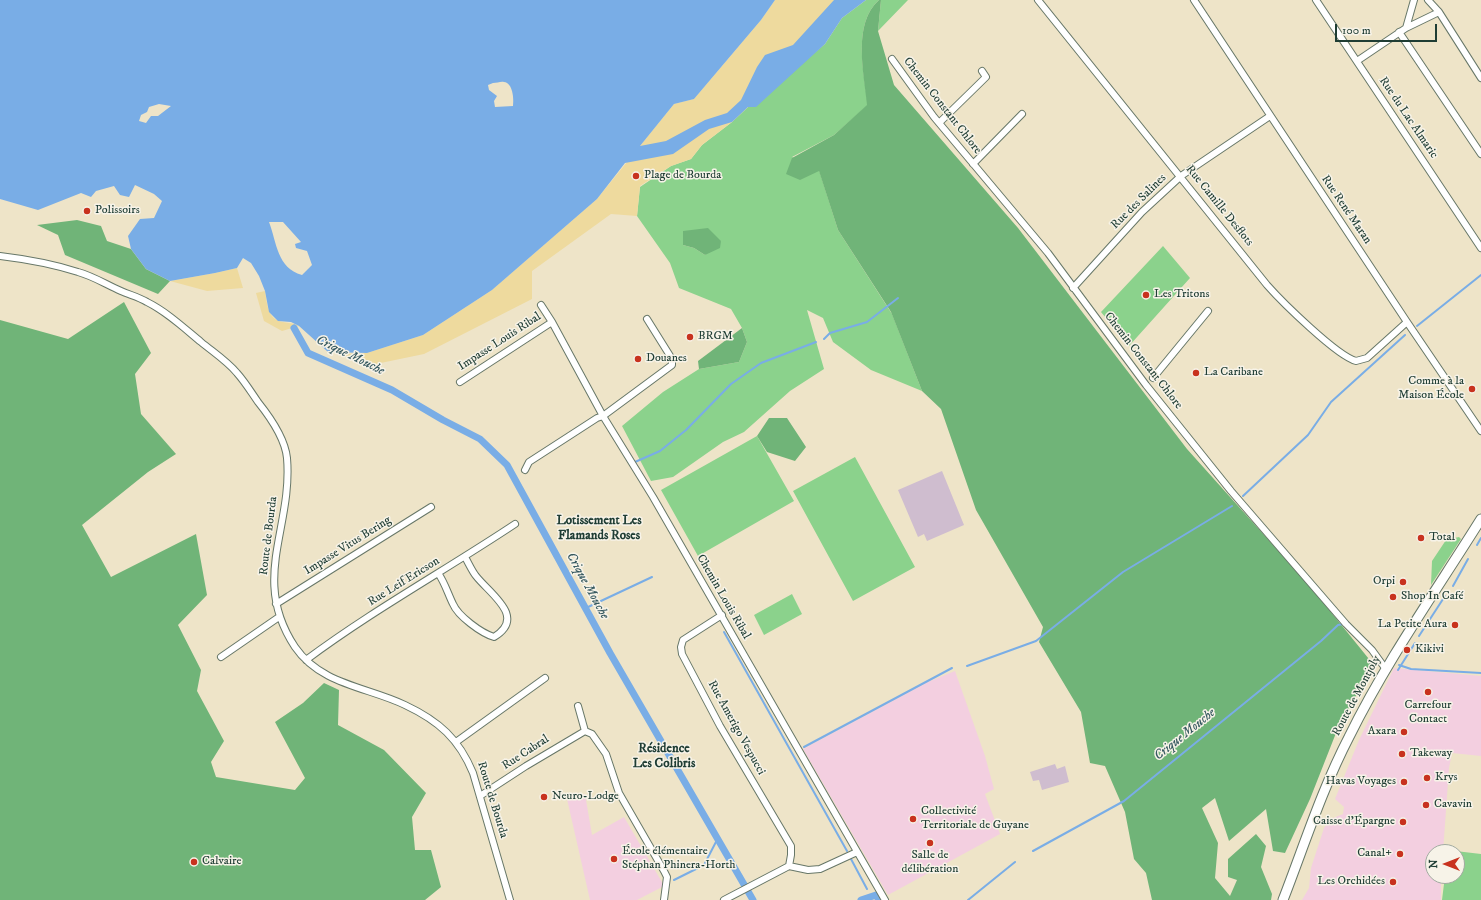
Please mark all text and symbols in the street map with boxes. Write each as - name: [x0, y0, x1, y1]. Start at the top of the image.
- scale bar: [1337, 16, 1439, 42]
- text: 100 m: [1342, 23, 1371, 38]
- street label: Chemin Constant Chlore: [900, 55, 984, 157]
- street label: Rue du Lac Almaric: [1375, 74, 1441, 162]
- street label: Rue Camille Desflots: [1182, 163, 1256, 249]
- place label: Plage de Bourda: [644, 169, 721, 183]
- marker: Plage de Bourda: [631, 171, 641, 181]
- street label: Rue des Salines: [1108, 171, 1170, 233]
- street label: Rue René Maran: [1318, 173, 1374, 247]
- place label: Polissoirs: [95, 204, 140, 218]
- marker: Polissoirs: [82, 206, 92, 216]
- place label: Les Tritons: [1154, 288, 1210, 302]
- marker: Les Tritons: [1141, 290, 1151, 300]
- street label: Impasse Louis Ribal: [456, 310, 544, 374]
- street label: Chemin Constant Chlore: [1101, 310, 1185, 412]
- place label: BRGM: [698, 330, 733, 344]
- marker: BRGM: [685, 332, 695, 342]
- water label: Crique Mouche: [313, 333, 387, 379]
- place label: Douanes: [646, 352, 687, 366]
- marker: Douanes: [633, 354, 643, 364]
- place label: La Caribane: [1204, 366, 1263, 380]
- marker: La Caribane: [1191, 368, 1201, 378]
- place label: Comme à la Maison École: [1398, 375, 1464, 403]
- marker: Comme à la Maison École: [1467, 384, 1477, 394]
- street label: Route de Bourda: [257, 496, 281, 576]
- street label: Impasse Vitus Bering: [302, 513, 394, 579]
- district label: Lotissement Les Flamands Roses: [556, 513, 642, 544]
- place label: Total: [1429, 531, 1455, 545]
- marker: Total: [1416, 533, 1426, 543]
- water label: Crique Mouche: [562, 550, 612, 622]
- street label: Chemin Louis Ribal: [693, 552, 753, 642]
- street label: Rue Leif Ericson: [366, 554, 442, 610]
- place label: Orpi: [1373, 575, 1395, 589]
- marker: Orpi: [1398, 577, 1408, 587]
- place label: Shop In Café: [1401, 590, 1464, 604]
- marker: Shop In Café: [1388, 592, 1398, 602]
- place label: La Petite Aura: [1378, 618, 1447, 632]
- marker: La Petite Aura: [1450, 620, 1460, 630]
- place label: Kikivi: [1415, 643, 1444, 657]
- marker: Kikivi: [1402, 645, 1412, 655]
- street label: Route de Montjoly: [1330, 653, 1384, 739]
- street label: Rue Amerigo Vespucci: [704, 678, 768, 778]
- marker: Carrefour Contact: [1423, 687, 1433, 697]
- place label: Carrefour Contact: [1405, 699, 1451, 727]
- water label: Crique Mouche: [1151, 706, 1219, 764]
- place label: Axara: [1368, 725, 1396, 739]
- marker: Axara: [1399, 727, 1409, 737]
- street label: Rue Cabral: [500, 732, 552, 774]
- district label: Résidence Les Colibris: [633, 741, 695, 772]
- place label: Takeway: [1410, 747, 1452, 761]
- marker: Takeway: [1397, 749, 1407, 759]
- street label: Route de Bourda: [474, 760, 510, 840]
- place label: Krys: [1435, 771, 1458, 785]
- marker: Krys: [1422, 773, 1432, 783]
- place label: Havas Voyages: [1326, 775, 1396, 789]
- marker: Havas Voyages: [1399, 777, 1409, 787]
- place label: Neuro-Lodge: [552, 790, 619, 804]
- marker: Neuro-Lodge: [539, 792, 549, 802]
- place label: Cavavin: [1434, 798, 1472, 812]
- marker: Cavavin: [1421, 800, 1431, 810]
- place label: Collectivité Territoriale de Guyane: [921, 805, 1029, 833]
- marker: Collectivité Territoriale de Guyane: [908, 814, 918, 824]
- place label: Caisse d’Épargne: [1313, 815, 1395, 829]
- marker: Caisse d’Épargne: [1398, 817, 1408, 827]
- marker: Salle de délibération: [925, 838, 935, 848]
- north arrow: [1425, 844, 1465, 884]
- place label: École élémentaire Stéphan Phinera-Horth: [622, 845, 736, 873]
- place label: Canal+: [1357, 847, 1392, 861]
- place label: Salle de délibération: [902, 849, 958, 877]
- marker: Canal+: [1395, 849, 1405, 859]
- marker: École élémentaire Stéphan Phinera-Horth: [609, 854, 619, 864]
- place label: Calvaire: [202, 855, 241, 869]
- marker: Calvaire: [189, 857, 199, 867]
- text: N: [1427, 859, 1441, 869]
- place label: Les Orchidées: [1317, 875, 1385, 889]
- marker: Les Orchidées: [1388, 877, 1398, 887]

